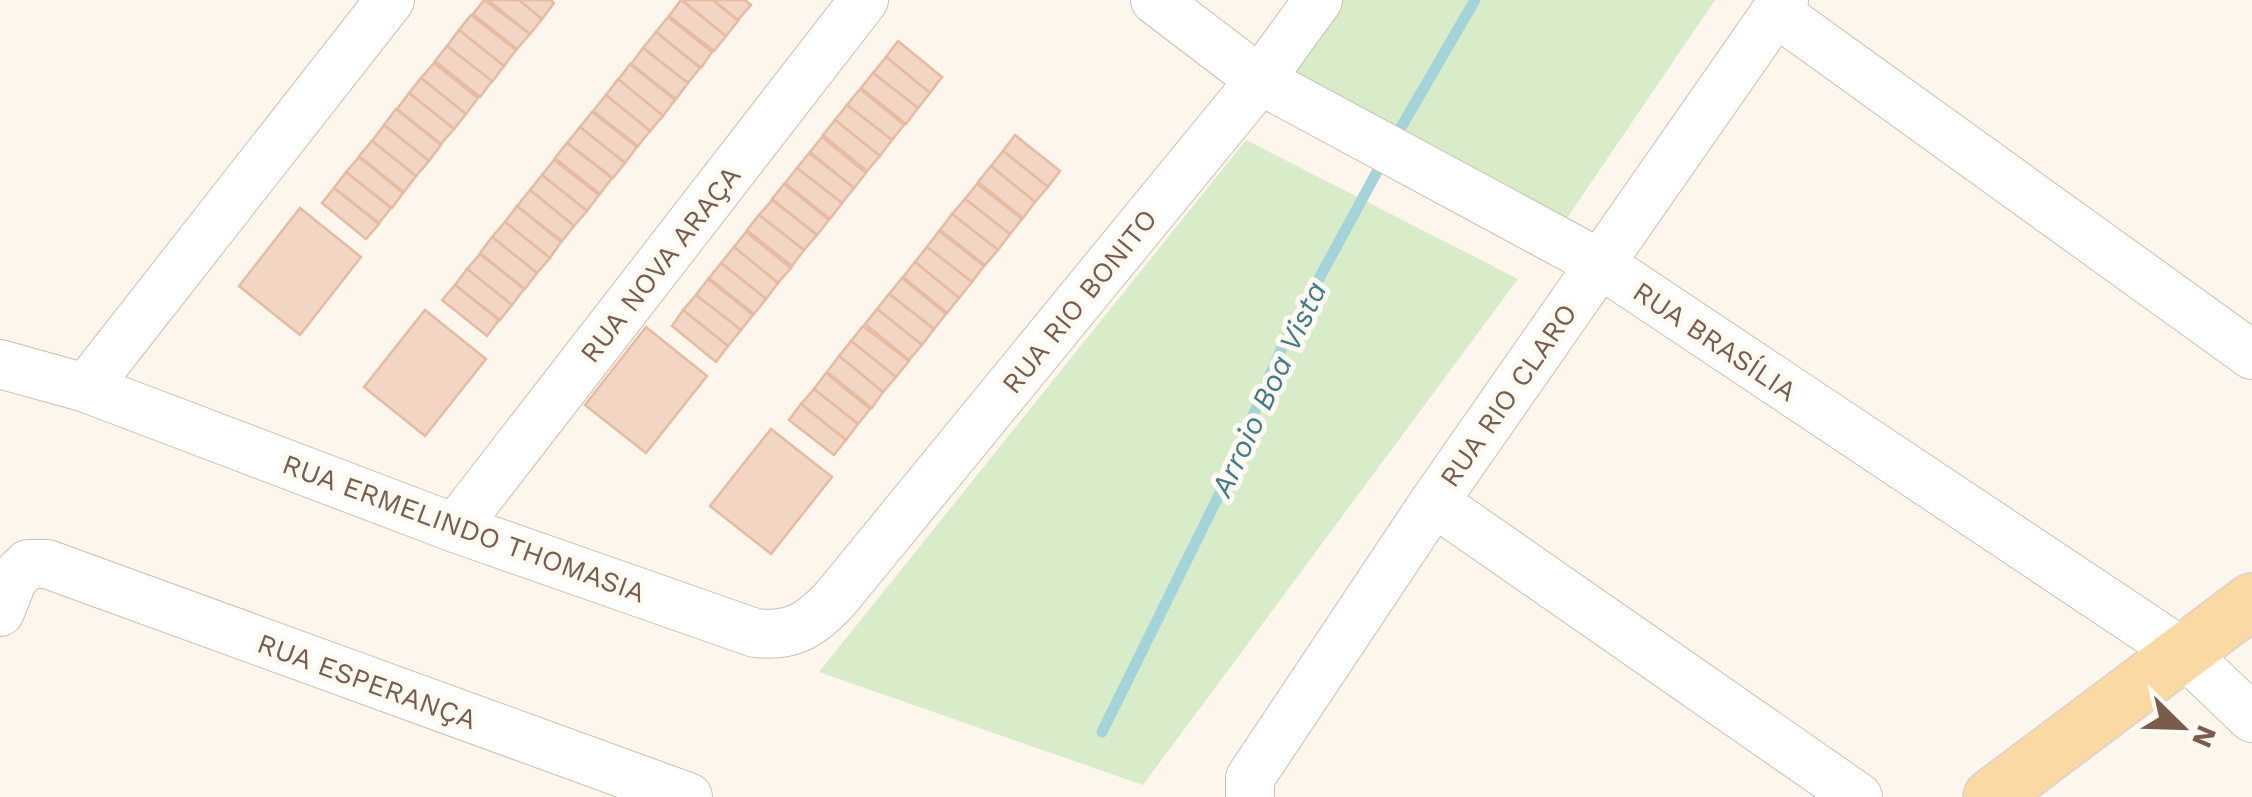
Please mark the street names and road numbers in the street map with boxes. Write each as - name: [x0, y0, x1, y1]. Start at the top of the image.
- street label: RUA NOVA ARAÇA: [573, 159, 747, 369]
- street label: RUA RIO BONITO: [995, 203, 1164, 400]
- street label: RUA BRASÍLIA: [1627, 275, 1803, 408]
- street label: RUA RIO CLARO: [1433, 297, 1584, 493]
- street label: RUA ERMELINDO THOMASIA: [278, 447, 650, 610]
- street label: RUA ESPERANÇA: [253, 626, 481, 736]

